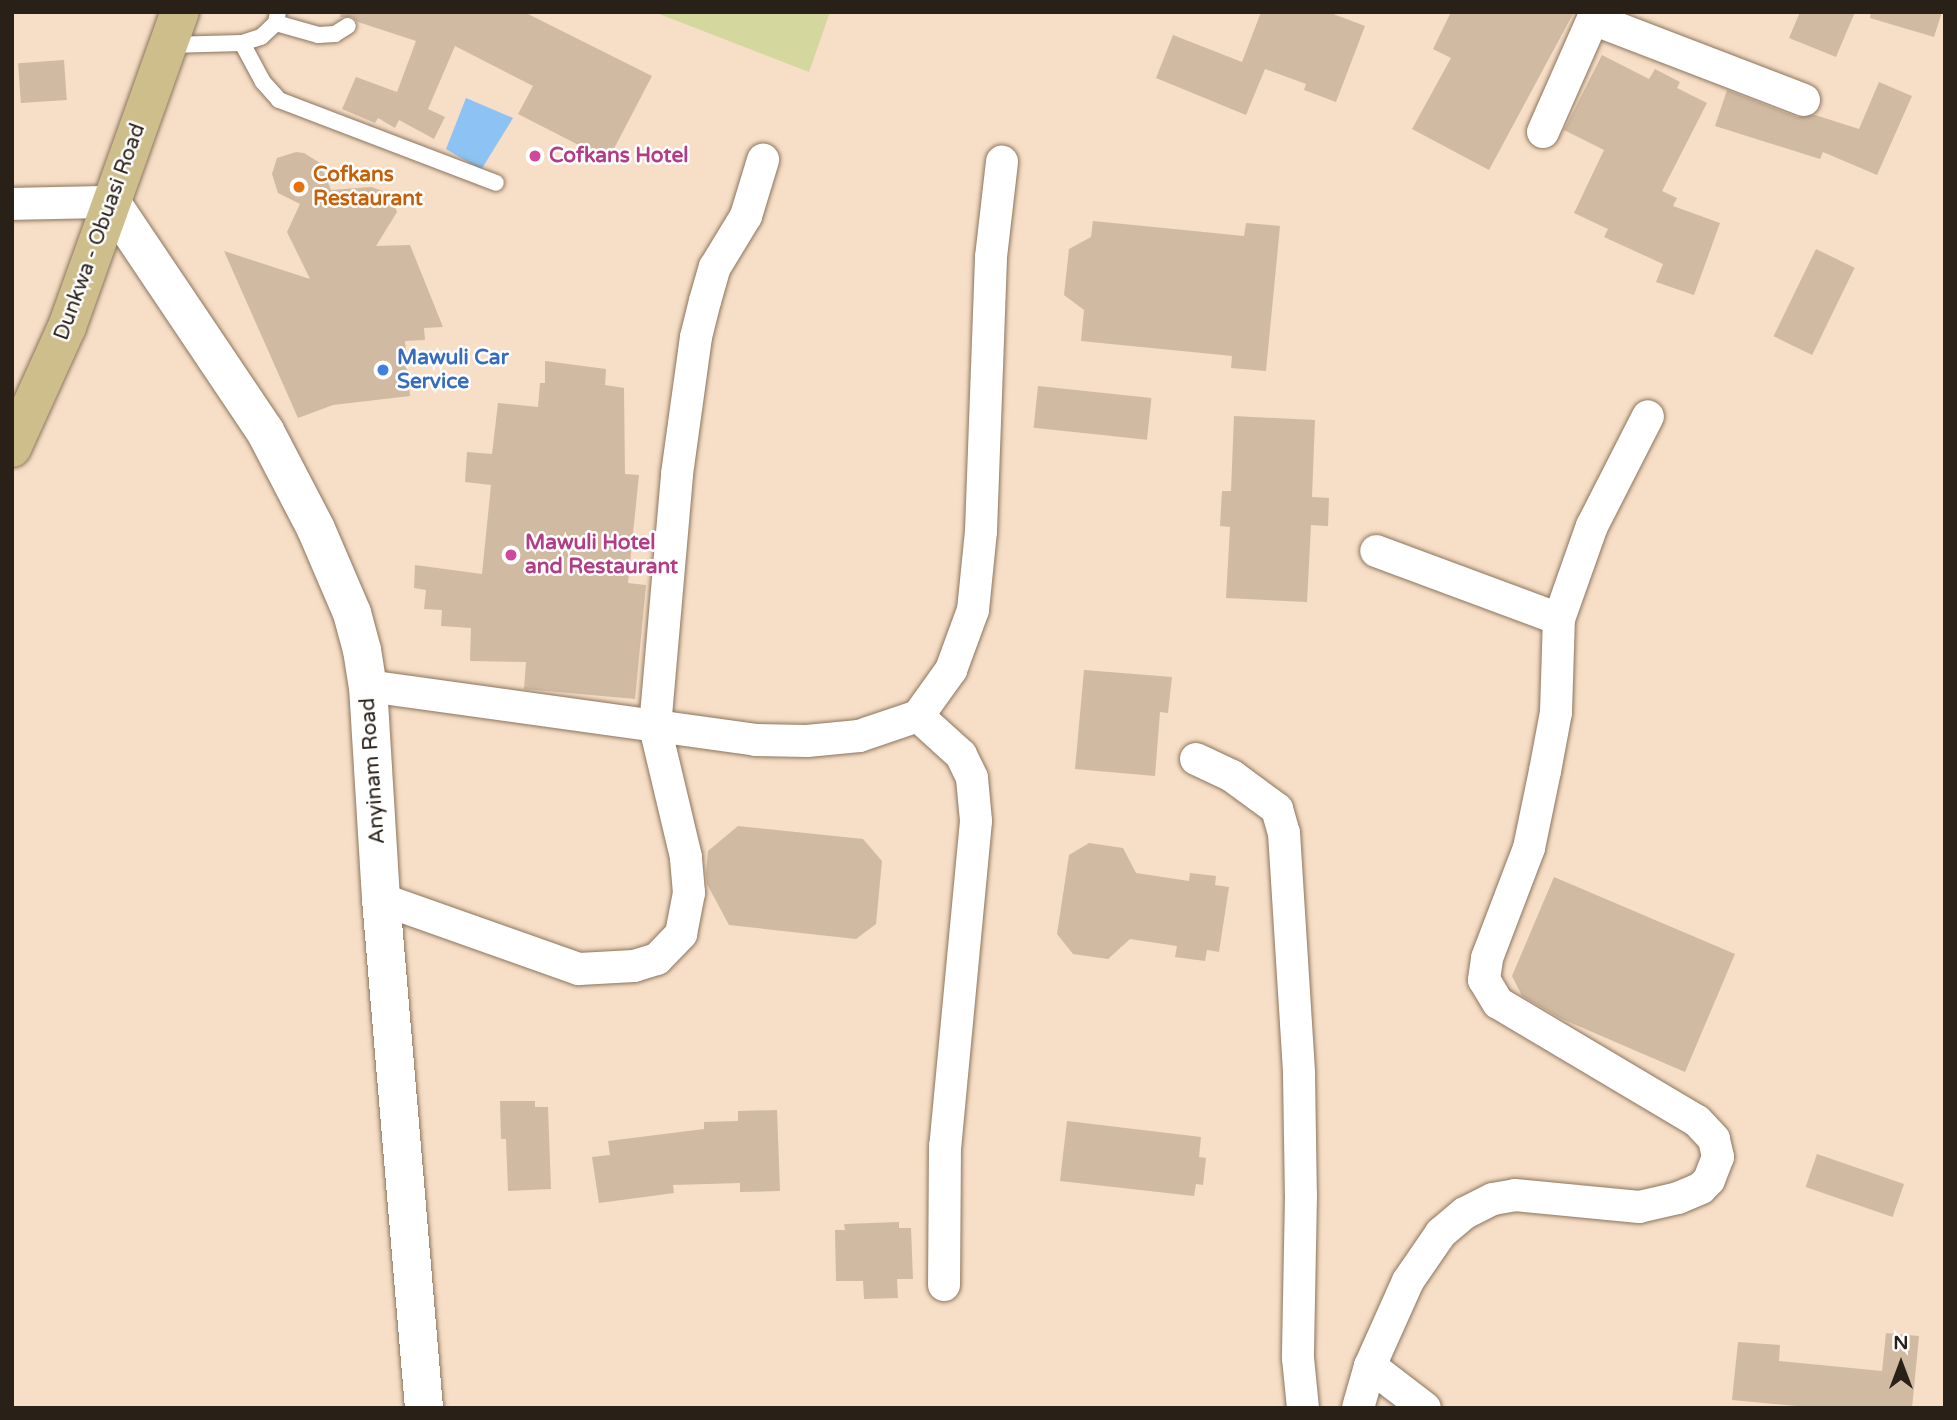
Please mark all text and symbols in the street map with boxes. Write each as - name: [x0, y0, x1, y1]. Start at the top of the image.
- street label: Dunkwa - Obuasi Road: [49, 120, 151, 344]
- place label: Cofkans Hotel: [549, 143, 689, 169]
- marker: Cofkans Hotel: [527, 148, 543, 164]
- place label: Cofkans Restaurant: [313, 162, 423, 212]
- marker: Cofkans Restaurant: [291, 179, 307, 195]
- place label: Mawuli Car Service: [397, 345, 509, 395]
- marker: Mawuli Car Service: [375, 362, 391, 378]
- place label: Mawuli Hotel and Restaurant: [525, 530, 678, 580]
- marker: Mawuli Hotel and Restaurant: [503, 547, 519, 563]
- street label: Anyinam Road: [355, 697, 391, 845]
- north arrow: [1866, 1329, 1936, 1399]
- text: N: [1893, 1332, 1909, 1354]

